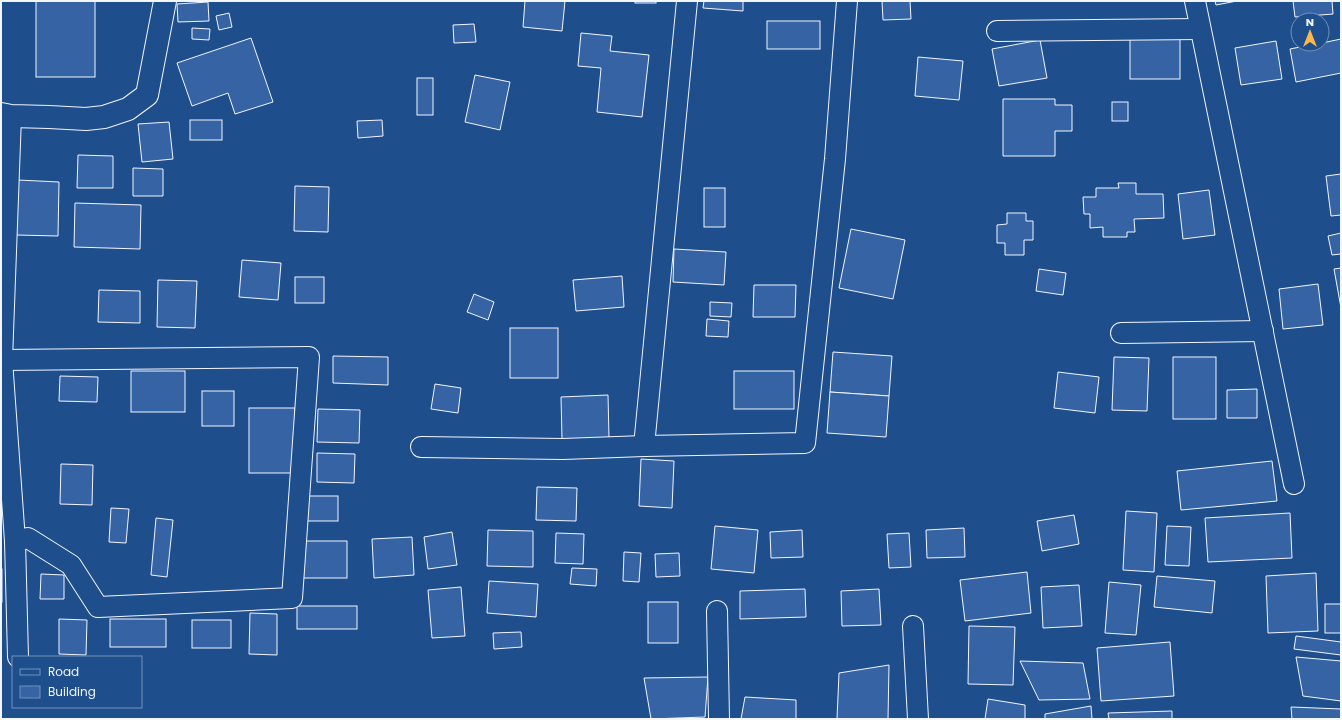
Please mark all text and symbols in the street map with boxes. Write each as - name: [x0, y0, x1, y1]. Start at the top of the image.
- north arrow: [1290, 12, 1330, 52]
- text: N: [1306, 14, 1314, 30]
- legend: [12, 656, 142, 708]
- text: Road: [48, 663, 79, 680]
- text: Building: [48, 683, 96, 700]

